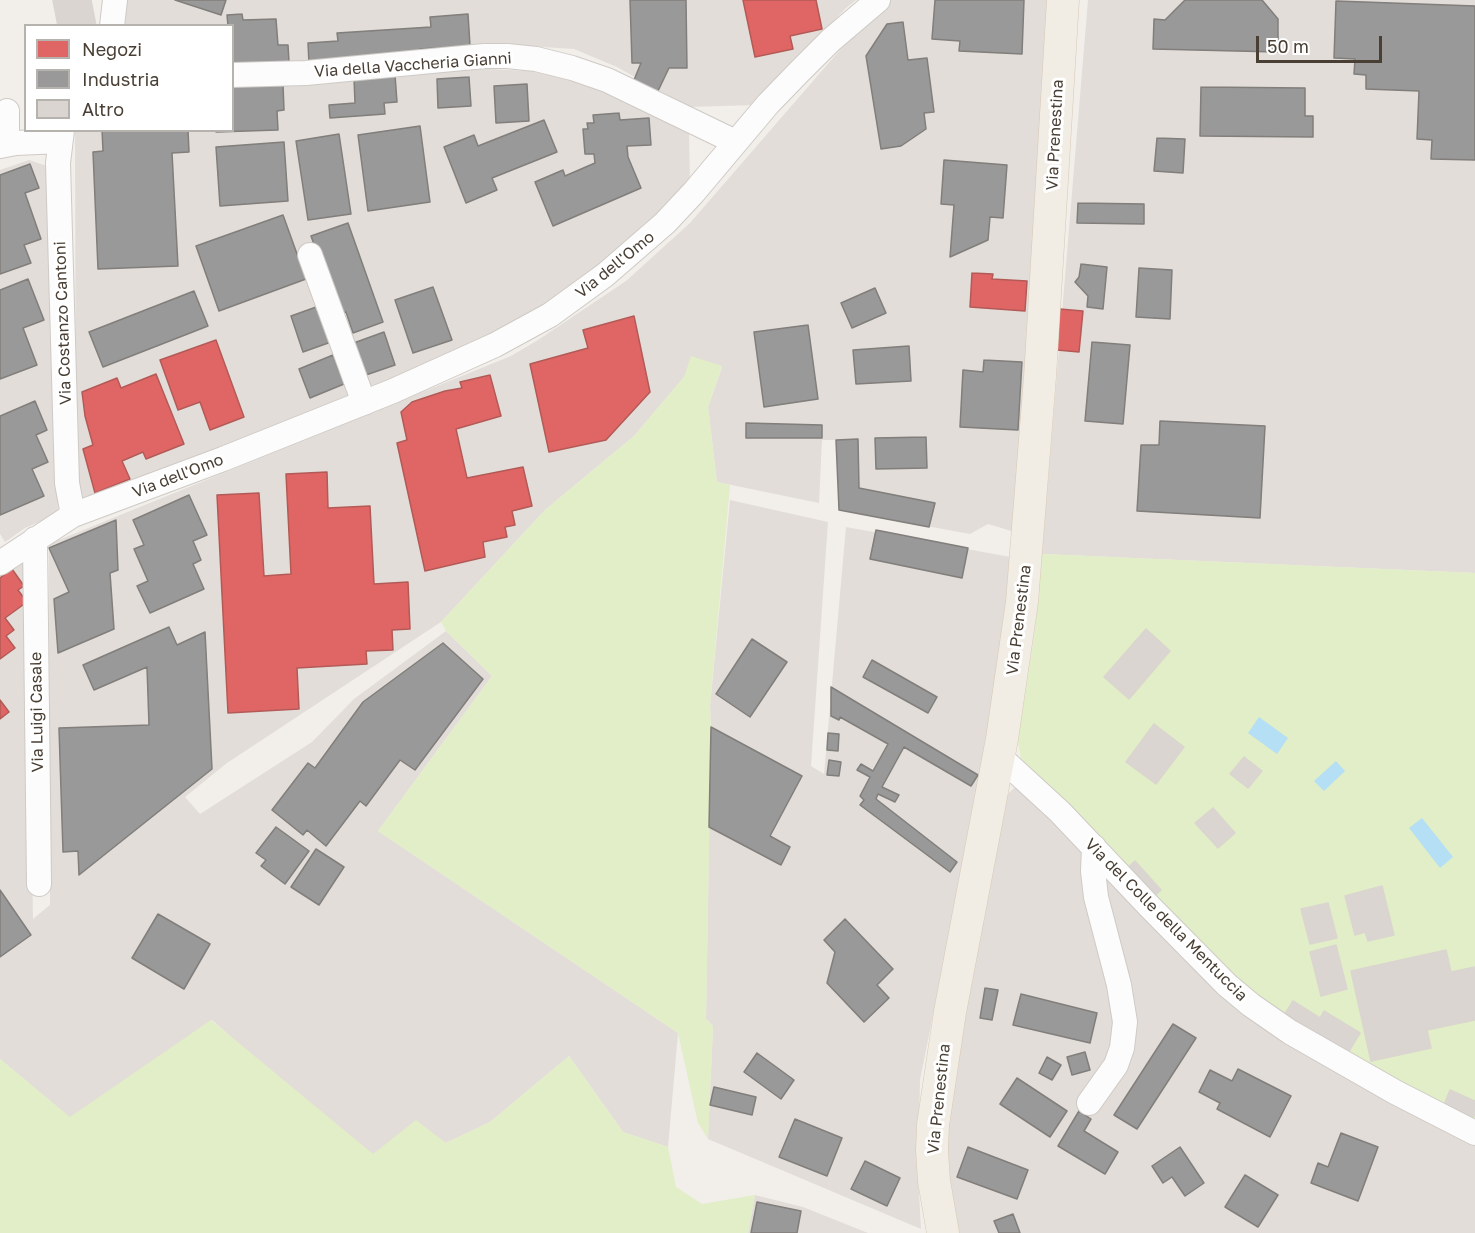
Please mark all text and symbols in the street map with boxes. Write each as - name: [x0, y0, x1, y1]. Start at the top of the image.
- legend: [24, 24, 234, 132]
- scale bar: [1259, 24, 1385, 62]
- text: 50 m: [1267, 35, 1309, 57]
- text: Negozi: [82, 38, 142, 60]
- street label: Via della Vaccheria Gianni: [314, 49, 512, 81]
- text: Industria: [82, 68, 159, 90]
- street label: Via Prenestina: [1043, 79, 1067, 191]
- text: Altro: [82, 98, 124, 120]
- street label: Via dell'Omo: [572, 227, 658, 303]
- street label: Via Costanzo Cantoni: [51, 241, 75, 405]
- street label: Via dell'Omo: [130, 450, 226, 502]
- street label: Via Prenestina: [1003, 564, 1035, 676]
- street label: Via Luigi Casale: [26, 652, 48, 772]
- street label: Via del Colle della Mentuccia: [1081, 835, 1251, 1005]
- street label: Via Prenestina: [924, 1043, 954, 1155]

